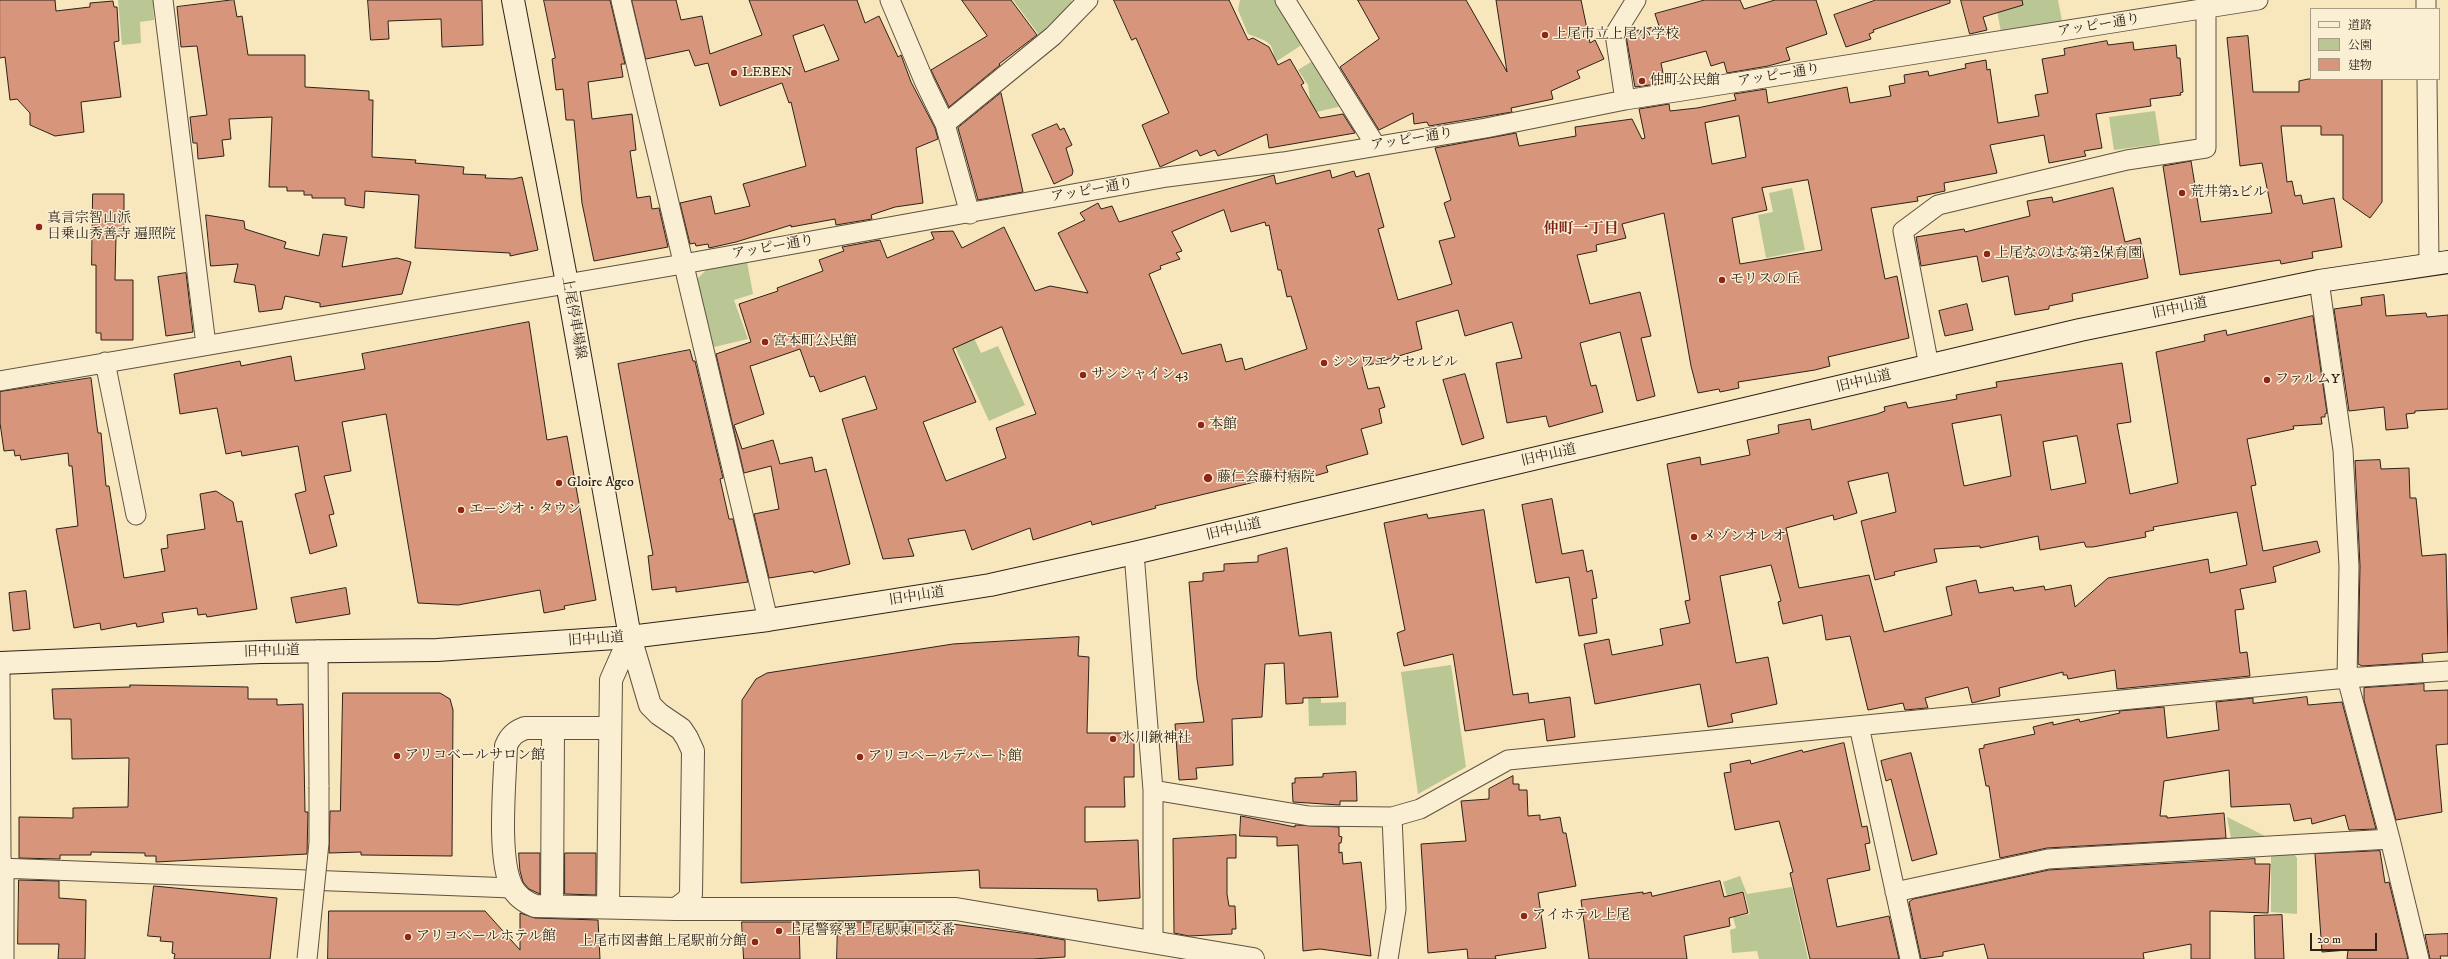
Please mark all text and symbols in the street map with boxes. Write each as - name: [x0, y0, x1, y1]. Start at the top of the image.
- legend: [2310, 8, 2440, 80]
- street label: アッピー通り: [2056, 11, 2142, 41]
- text: 道路: [2348, 18, 2372, 33]
- place label: 上尾市立上尾小学校: [1553, 27, 1679, 43]
- marker: 上尾市立上尾小学校: [1540, 30, 1550, 40]
- text: 公園: [2348, 38, 2372, 53]
- text: 建物: [2348, 58, 2372, 73]
- street label: アッピー通り: [1736, 61, 1822, 91]
- place label: LEBEN: [742, 65, 792, 81]
- marker: LEBEN: [729, 68, 739, 78]
- place label: 仲町公民館: [1650, 73, 1720, 89]
- marker: 仲町公民館: [1637, 76, 1647, 86]
- street label: アッピー通り: [1369, 125, 1455, 155]
- street label: アッピー通り: [1049, 175, 1135, 207]
- place label: 荒井第2ビル: [2190, 185, 2267, 201]
- marker: 荒井第2ビル: [2177, 188, 2187, 198]
- place label: 真言宗智山派 日乗山秀善寺 遍照院: [47, 211, 176, 244]
- district label: 仲町一丁目: [1544, 221, 1618, 239]
- marker: 真言宗智山派 日乗山秀善寺 遍照院: [34, 222, 44, 232]
- street label: アッピー通り: [730, 232, 816, 264]
- place label: 上尾なのはな第2保育園: [1995, 246, 2142, 262]
- marker: 上尾なのはな第2保育園: [1982, 249, 1992, 259]
- place label: モリスの丘: [1730, 272, 1800, 288]
- street label: 上尾停車場線: [557, 275, 589, 361]
- marker: モリスの丘: [1717, 275, 1727, 285]
- street label: 旧中山道: [2151, 295, 2209, 323]
- place label: 宮本町公民館: [773, 334, 857, 350]
- marker: 宮本町公民館: [760, 337, 770, 347]
- place label: シンワエクセルビル: [1332, 355, 1458, 371]
- marker: シンワエクセルビル: [1319, 358, 1329, 368]
- place label: サンシャイン43: [1091, 367, 1188, 383]
- street label: 旧中山道: [1835, 367, 1893, 397]
- marker: サンシャイン43: [1078, 370, 1088, 380]
- place label: ファルムY: [2275, 372, 2340, 388]
- marker: ファルムY: [2262, 375, 2272, 385]
- place label: 本館: [1209, 417, 1237, 433]
- marker: 本館: [1196, 420, 1206, 430]
- street label: 旧中山道: [1520, 442, 1578, 470]
- place label: 藤仁会藤村病院: [1217, 470, 1315, 486]
- marker: 藤仁会藤村病院: [1202, 472, 1214, 484]
- place label: Gloire Ageo: [567, 475, 634, 491]
- marker: Gloire Ageo: [554, 478, 564, 488]
- place label: エージオ・タウン: [469, 502, 581, 518]
- marker: エージオ・タウン: [456, 505, 466, 515]
- street label: 旧中山道: [1205, 516, 1263, 544]
- place label: メゾンオレオ: [1702, 529, 1786, 545]
- marker: メゾンオレオ: [1689, 532, 1699, 542]
- street label: 旧中山道: [888, 584, 946, 610]
- street label: 旧中山道: [567, 630, 625, 650]
- street label: 旧中山道: [244, 643, 300, 661]
- place label: 氷川鍬神社: [1121, 731, 1191, 747]
- marker: 氷川鍬神社: [1108, 734, 1118, 744]
- place label: アリコベールサロン館: [405, 748, 545, 764]
- place label: アリコベールデパート館: [868, 749, 1022, 765]
- marker: アリコベールサロン館: [392, 751, 402, 761]
- marker: アリコベールデパート館: [855, 752, 865, 762]
- place label: アイホテル上尾: [1532, 908, 1630, 924]
- marker: アイホテル上尾: [1519, 911, 1529, 921]
- place label: 上尾警察署上尾駅東口交番: [787, 923, 955, 939]
- scale bar: [2312, 925, 2379, 951]
- marker: 上尾警察署上尾駅東口交番: [774, 926, 784, 936]
- place label: アリコベールホテル館: [416, 929, 556, 945]
- marker: アリコベールホテル館: [403, 932, 413, 942]
- text: 20 m: [2317, 932, 2341, 947]
- place label: 上尾市図書館上尾駅前分館: [579, 934, 747, 950]
- marker: 上尾市図書館上尾駅前分館: [750, 937, 760, 947]

